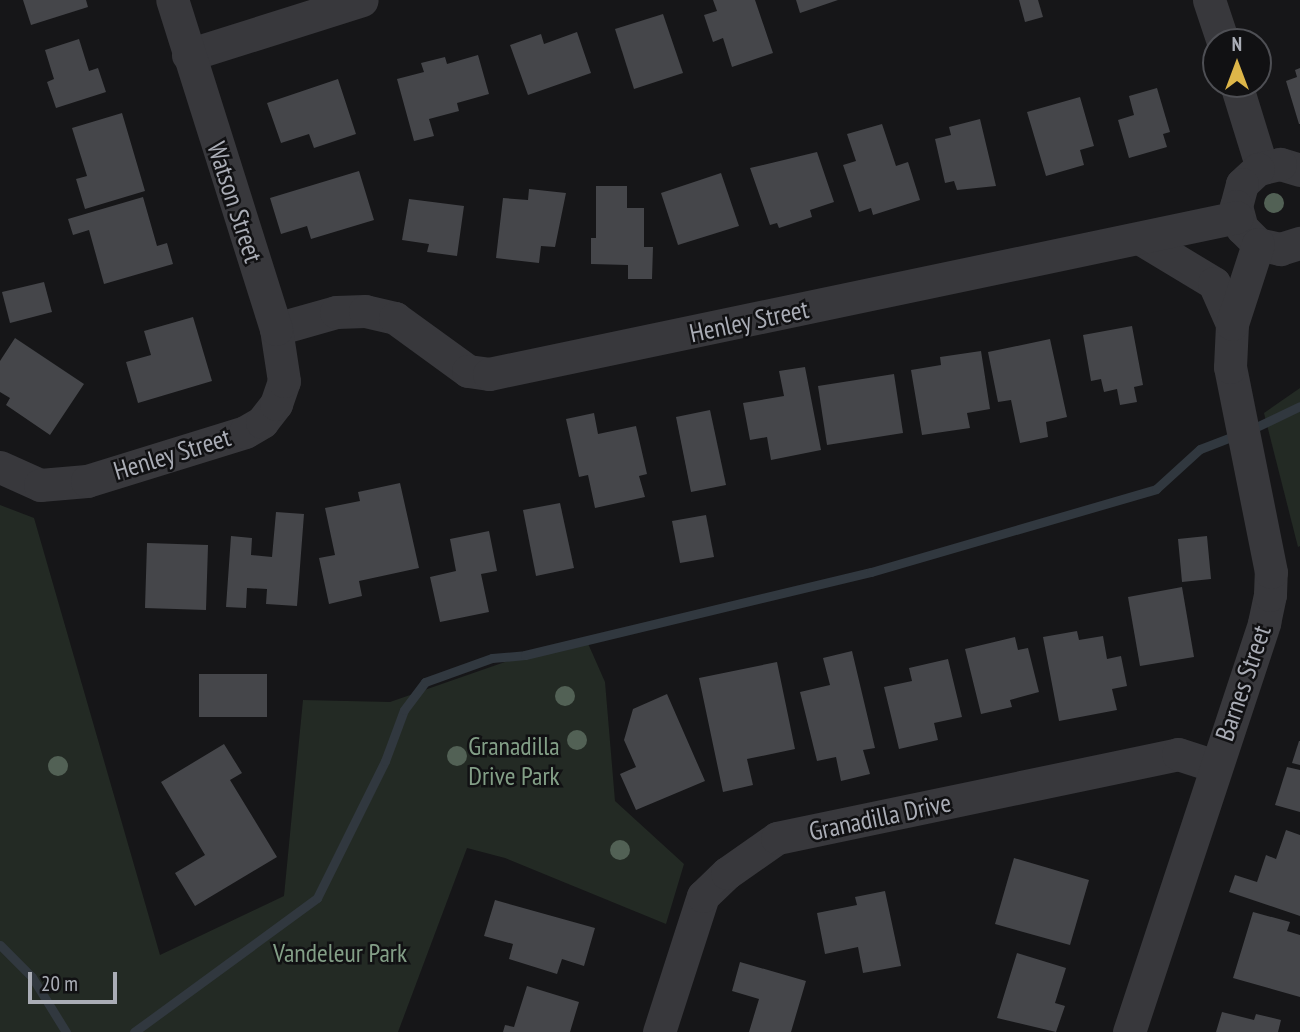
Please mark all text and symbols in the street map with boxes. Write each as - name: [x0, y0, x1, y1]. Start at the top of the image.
- north arrow: [1202, 28, 1272, 98]
- text: N: [1232, 32, 1242, 56]
- street label: Watson Street: [201, 138, 269, 266]
- street label: Henley Street: [686, 293, 812, 349]
- street label: Henley Street: [109, 421, 235, 487]
- street label: Barnes Street: [1209, 621, 1277, 745]
- park label: Granadilla Drive Park: [468, 730, 560, 792]
- street label: Granadilla Drive: [806, 787, 954, 847]
- park label: Vandeleur Park: [273, 937, 407, 969]
- scale bar: [32, 958, 121, 1002]
- text: 20 m: [41, 970, 78, 997]

